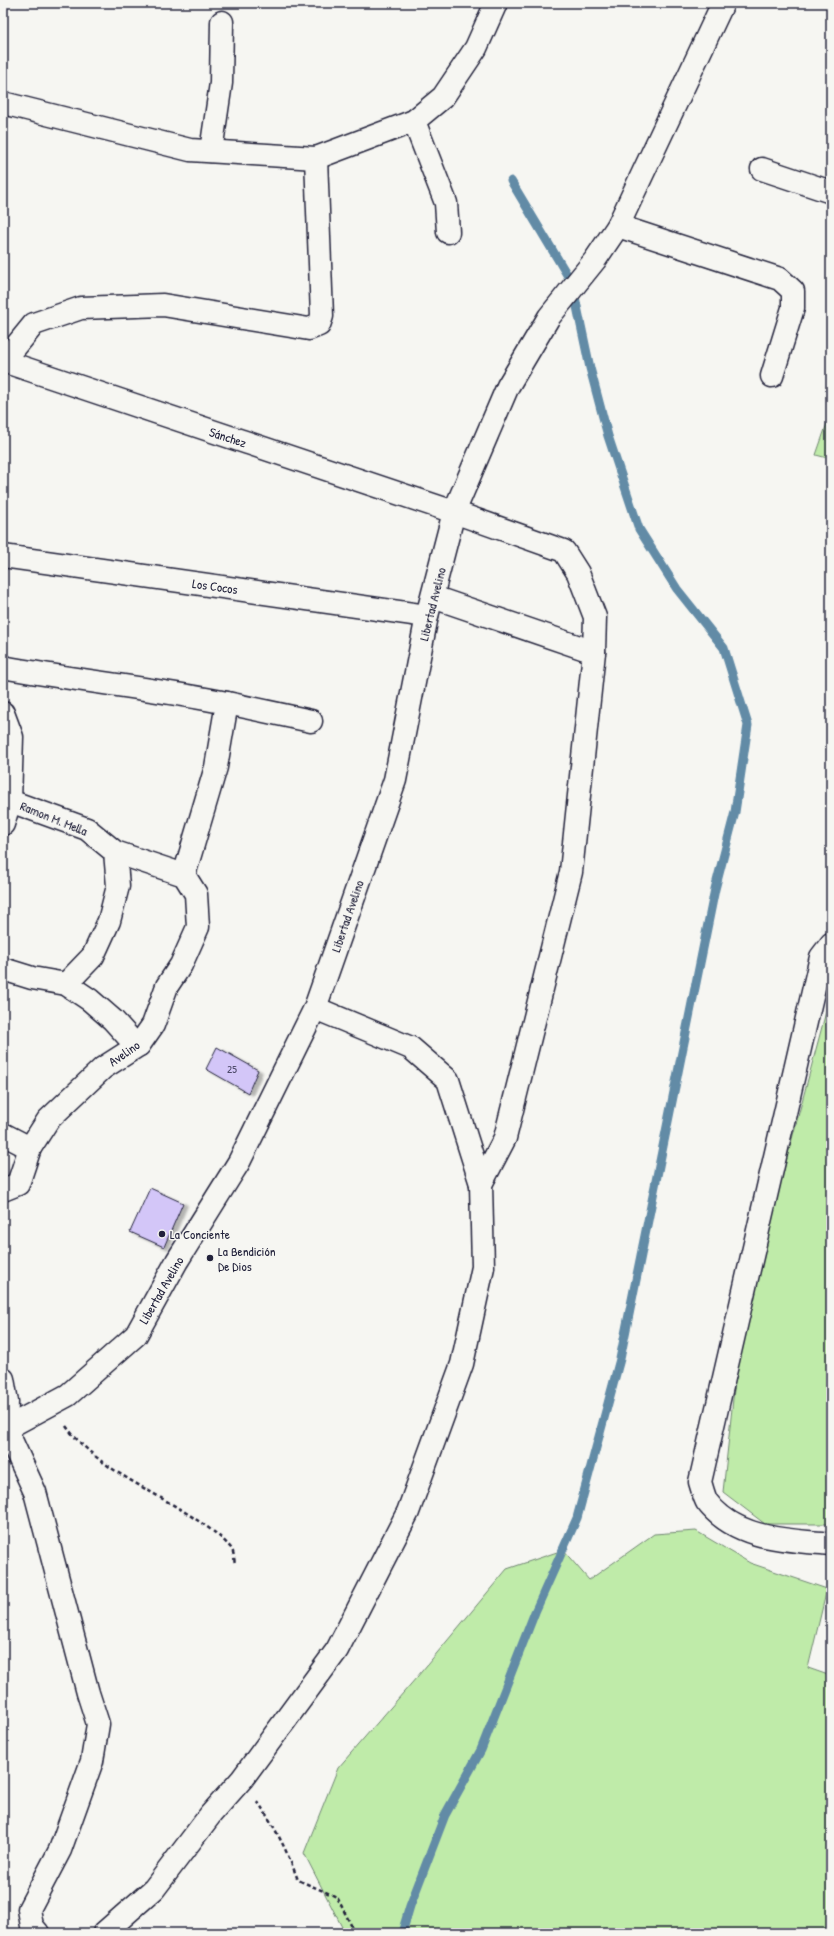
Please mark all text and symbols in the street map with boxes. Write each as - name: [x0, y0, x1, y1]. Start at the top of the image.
- street label: Sánchez: [207, 423, 249, 452]
- street label: Libertad Avelino: [414, 565, 450, 643]
- street label: Los Cocos: [191, 574, 239, 598]
- street label: Ramon M. Mella: [18, 796, 90, 840]
- street label: Libertad Avelino: [326, 878, 368, 954]
- street label: Avelino: [105, 1036, 143, 1070]
- house number: 25: [227, 1062, 237, 1076]
- place label: La Conciente: [170, 1225, 230, 1243]
- marker: La Conciente: [157, 1229, 167, 1239]
- place label: La Bendición De Dios: [218, 1242, 276, 1275]
- street label: Libertad Avelino: [134, 1253, 188, 1327]
- marker: La Bendición De Dios: [205, 1253, 215, 1263]

